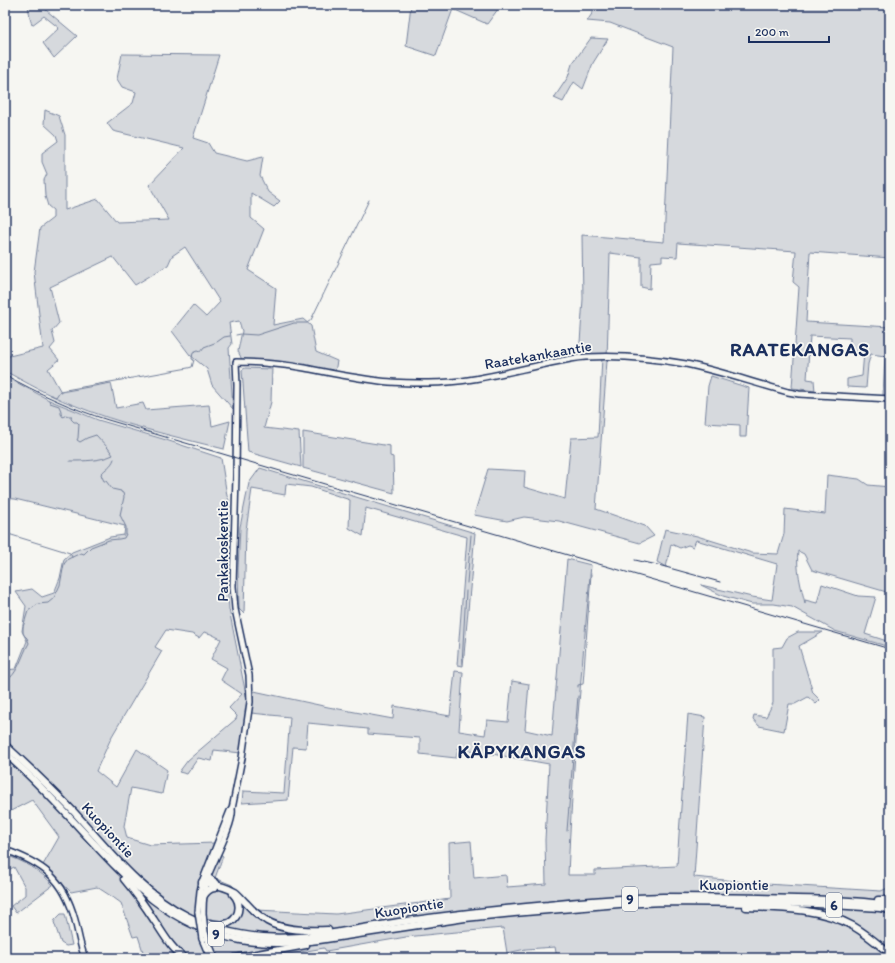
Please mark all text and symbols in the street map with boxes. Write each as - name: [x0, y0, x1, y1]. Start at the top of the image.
- scale bar: [749, 18, 829, 44]
- text: 200 m: [755, 25, 789, 39]
- street label: Raatekankaantie: [483, 337, 593, 373]
- district label: RAATEKANGAS: [730, 338, 870, 361]
- street label: Pankakoskentie: [214, 500, 232, 602]
- district label: KÄPYKANGAS: [458, 740, 586, 763]
- street label: Kuopiontie: [78, 798, 138, 862]
- street label: Kuopiontie: [699, 876, 769, 894]
- road number: 9: [622, 887, 638, 911]
- road number: 6: [826, 893, 842, 917]
- street label: Kuopiontie: [373, 894, 445, 922]
- road number: 9: [208, 922, 224, 946]

